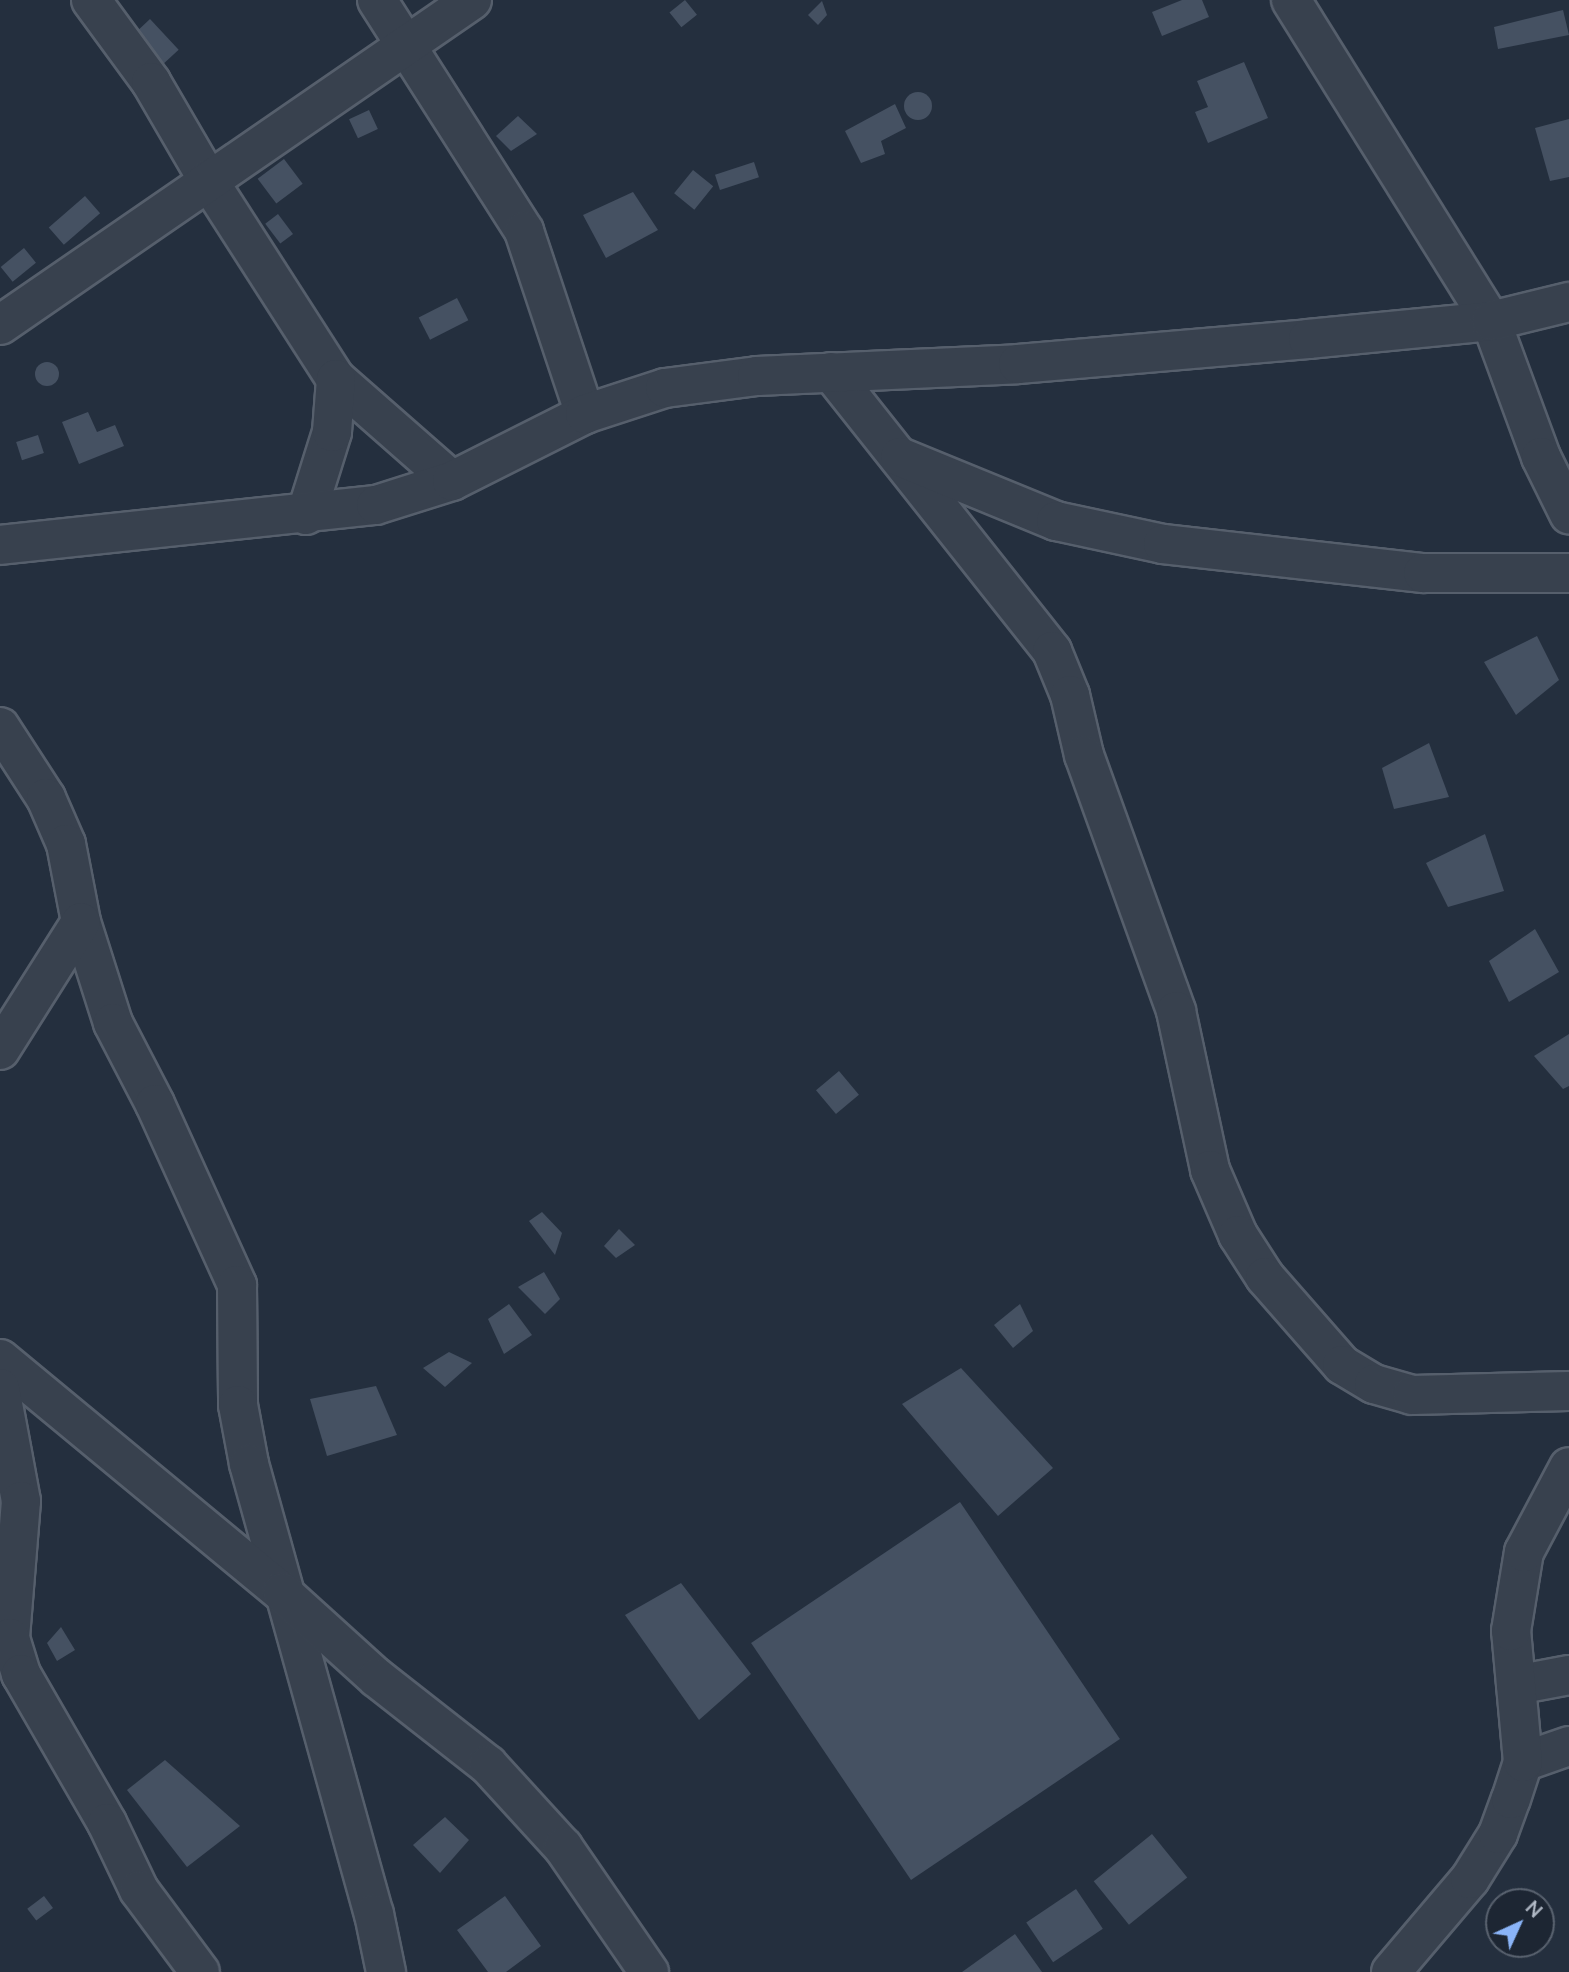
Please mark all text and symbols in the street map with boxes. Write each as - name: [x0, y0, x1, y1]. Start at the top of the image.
- north arrow: [1485, 1888, 1555, 1958]
- text: N: [1519, 1895, 1548, 1924]

